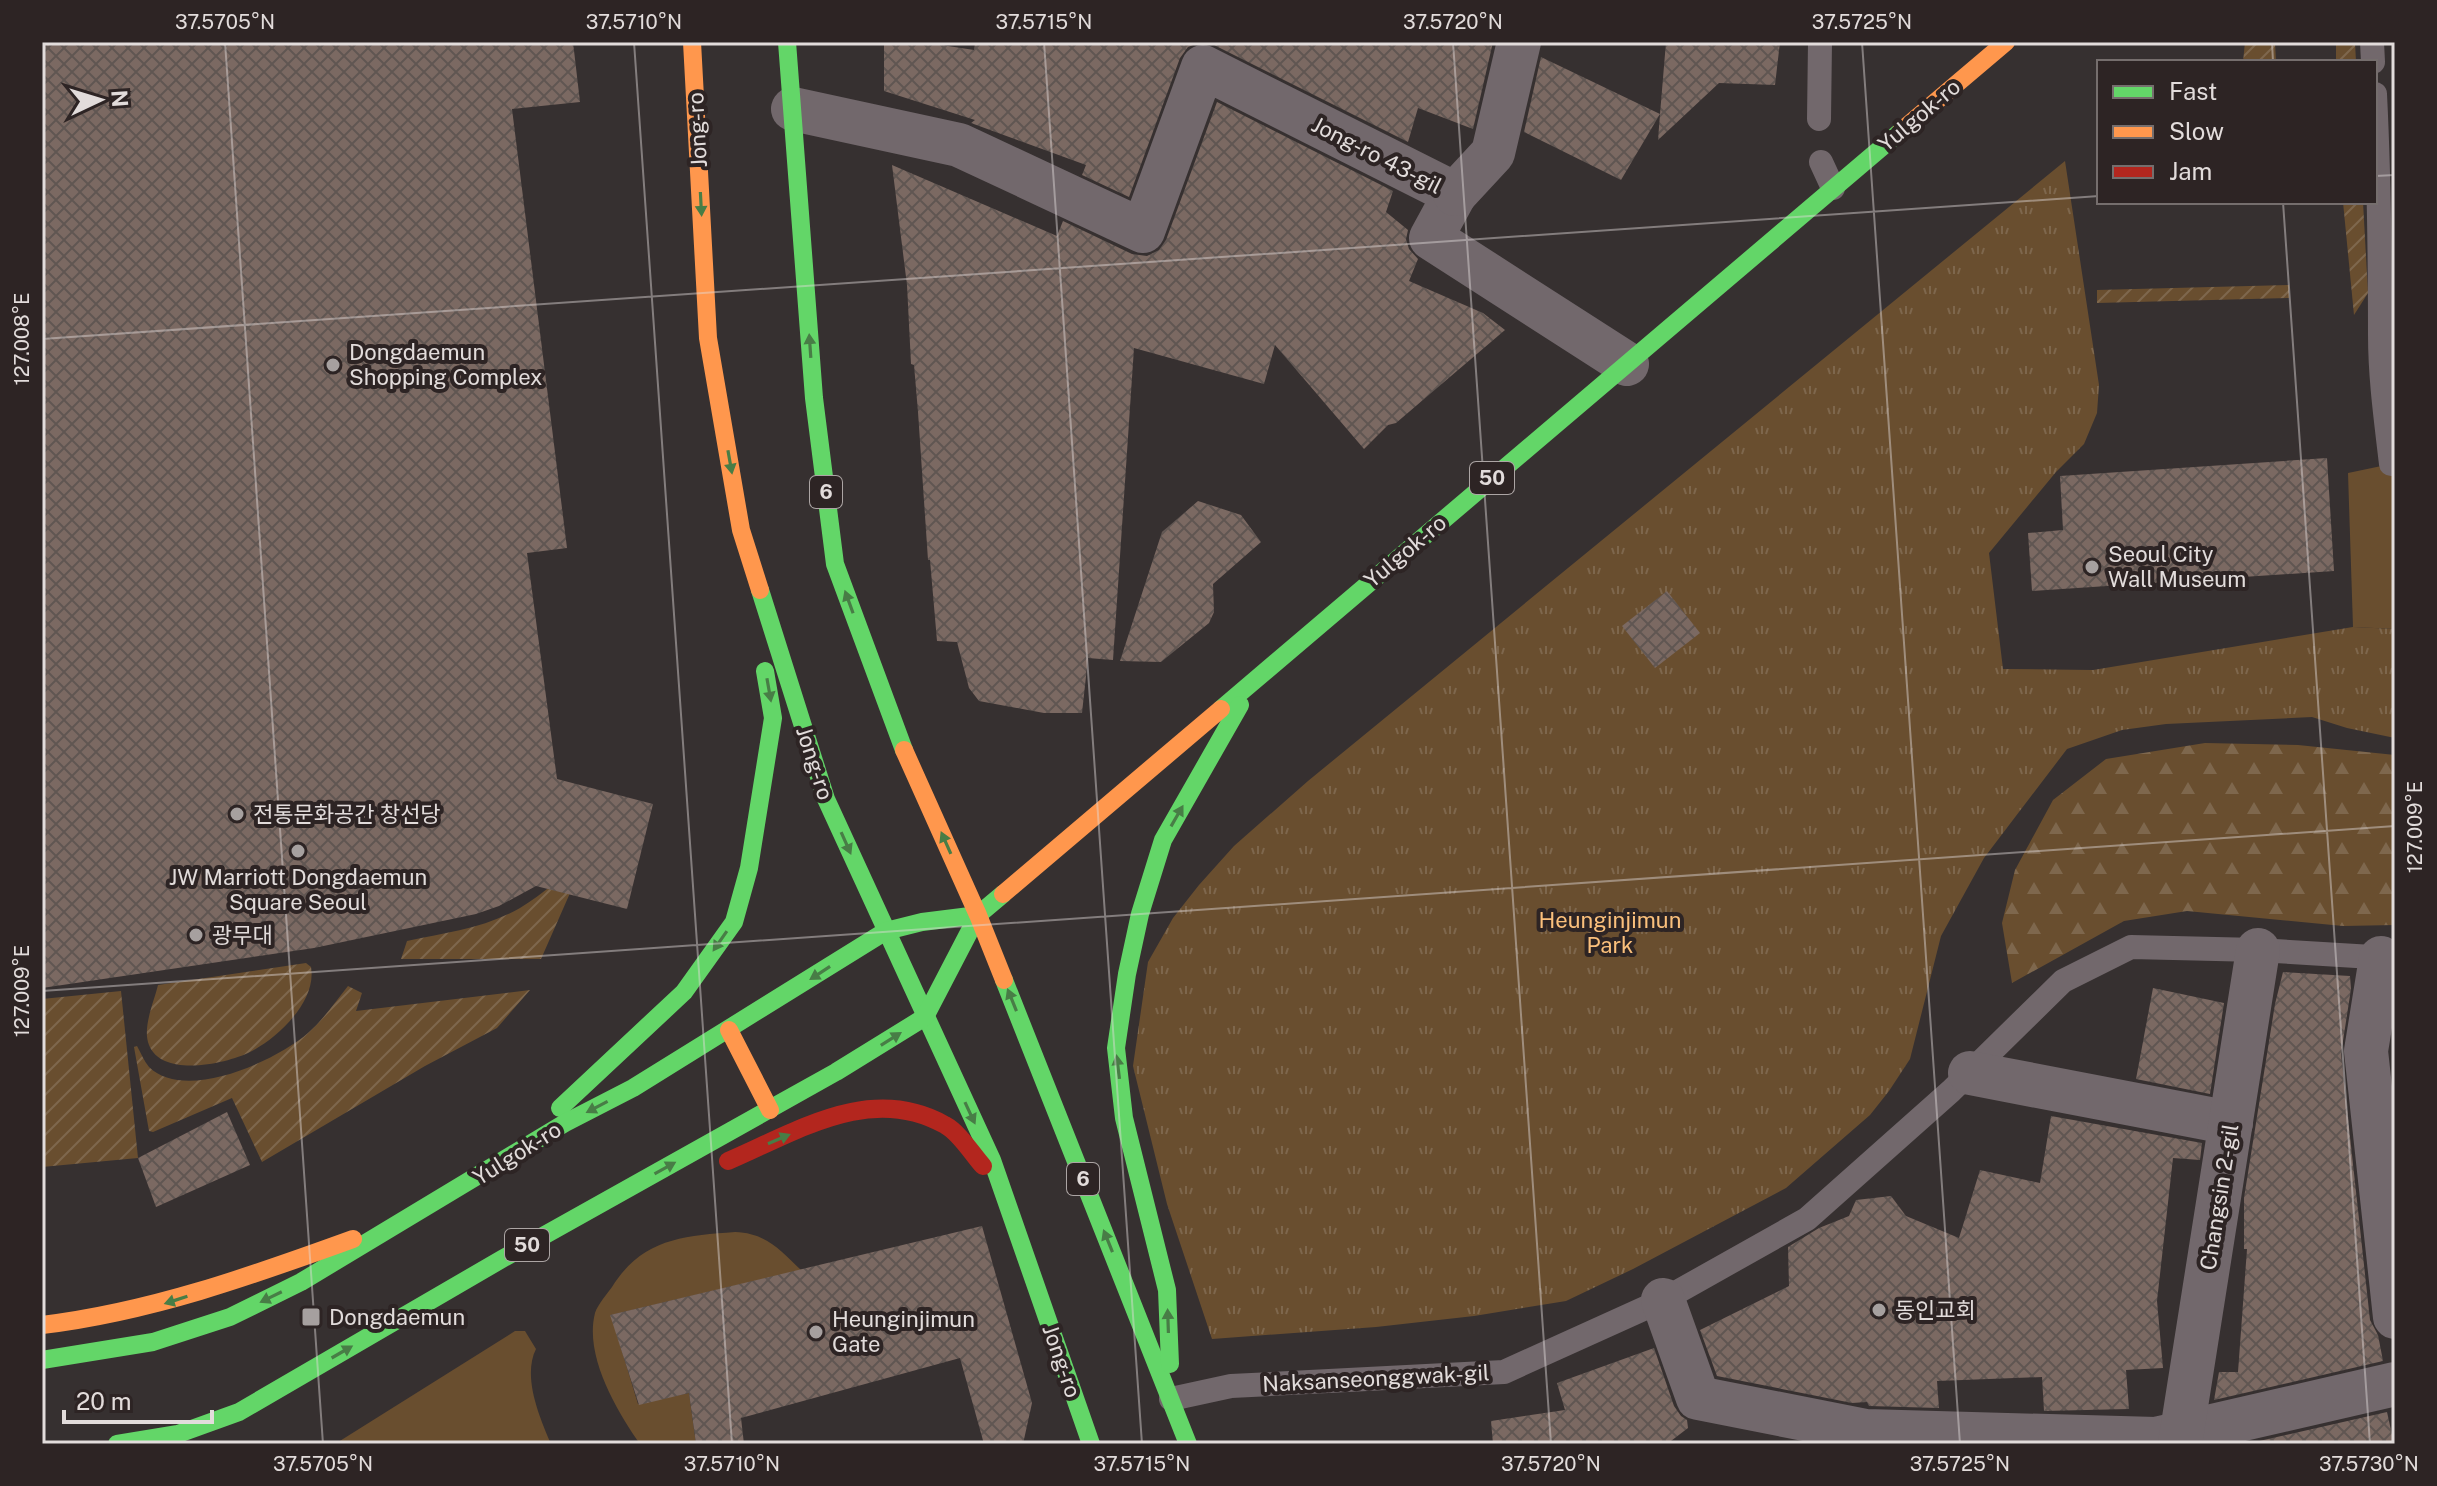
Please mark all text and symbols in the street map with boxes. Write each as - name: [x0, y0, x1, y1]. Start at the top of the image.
- text: 37.5705°N: [175, 10, 275, 34]
- text: 37.5710°N: [586, 10, 682, 34]
- text: 37.5715°N: [996, 10, 1092, 34]
- text: 37.5720°N: [1403, 10, 1503, 34]
- text: 37.5725°N: [1812, 10, 1912, 34]
- north arrow: [60, 60, 140, 140]
- legend: [2097, 60, 2377, 204]
- street label: Yulgok-ro: [1873, 73, 1965, 157]
- text: Fast: [2169, 77, 2217, 105]
- text: N: [106, 89, 134, 108]
- street label: Jong-ro: [682, 92, 712, 168]
- street label: Jong-ro 43-gil: [1308, 111, 1446, 199]
- text: Slow: [2169, 117, 2224, 145]
- text: Jam: [2169, 157, 2212, 185]
- one-way arrow: [695, 192, 708, 217]
- text: 127.008°E: [10, 293, 34, 386]
- one-way arrow: [803, 333, 816, 358]
- place label: Dongdaemun Shopping Complex: [349, 339, 542, 390]
- marker: Dongdaemun Shopping Complex: [324, 356, 342, 374]
- one-way arrow: [724, 450, 736, 475]
- road number: 50: [1470, 462, 1514, 494]
- road number: 6: [810, 476, 842, 508]
- street label: Yulgok-ro: [1359, 509, 1451, 593]
- place label: Seoul City Wall Museum: [2108, 541, 2246, 592]
- marker: Seoul City Wall Museum: [2083, 558, 2101, 576]
- one-way arrow: [843, 590, 855, 614]
- one-way arrow: [763, 678, 775, 703]
- street label: Jong-ro: [791, 723, 839, 803]
- text: 127.009°E: [2403, 781, 2427, 873]
- place label: 전통문화공간 창선당: [253, 801, 441, 827]
- marker: 전통문화공간 창선당: [228, 805, 246, 823]
- one-way arrow: [1170, 805, 1184, 827]
- one-way arrow: [839, 831, 853, 855]
- one-way arrow: [939, 832, 952, 855]
- marker: JW Marriott Dongdaemun Square Seoul: [289, 842, 307, 860]
- place label: JW Marriott Dongdaemun Square Seoul: [169, 864, 427, 915]
- park label: Heunginjimun Park: [1539, 907, 1681, 958]
- place label: 광무대: [212, 922, 273, 948]
- marker: 광무대: [187, 926, 205, 944]
- one-way arrow: [713, 931, 728, 952]
- text: 127.009°E: [10, 945, 34, 1037]
- one-way arrow: [809, 965, 831, 979]
- one-way arrow: [1005, 988, 1018, 1012]
- one-way arrow: [880, 1031, 901, 1046]
- one-way arrow: [1111, 1054, 1124, 1079]
- one-way arrow: [586, 1099, 608, 1113]
- one-way arrow: [963, 1101, 977, 1125]
- street label: Yulgok-ro: [468, 1116, 566, 1190]
- street label: Changsin 2-gil: [2195, 1122, 2243, 1272]
- one-way arrow: [767, 1133, 791, 1146]
- one-way arrow: [654, 1161, 676, 1175]
- road number: 6: [1067, 1163, 1099, 1195]
- road number: 50: [505, 1229, 549, 1261]
- one-way arrow: [1101, 1229, 1114, 1253]
- one-way arrow: [259, 1290, 282, 1303]
- one-way arrow: [163, 1294, 187, 1307]
- place label: 동인교회: [1895, 1297, 1976, 1323]
- marker: 동인교회: [1870, 1301, 1888, 1319]
- place label: Dongdaemun: [329, 1304, 465, 1330]
- marker: Dongdaemun: [300, 1306, 322, 1328]
- place label: Heunginjimun Gate: [832, 1306, 975, 1357]
- one-way arrow: [1162, 1308, 1175, 1333]
- street label: Jong-ro: [1037, 1321, 1087, 1401]
- marker: Heunginjimun Gate: [807, 1323, 825, 1341]
- one-way arrow: [331, 1345, 353, 1359]
- street label: Naksanseonggwak-gil: [1262, 1359, 1490, 1397]
- scale bar: [64, 1374, 212, 1424]
- text: 20 m: [76, 1387, 132, 1415]
- text: 37.5705°N: [273, 1452, 373, 1476]
- text: 37.5710°N: [684, 1452, 780, 1476]
- text: 37.5715°N: [1094, 1452, 1190, 1476]
- text: 37.5720°N: [1501, 1452, 1601, 1476]
- text: 37.5725°N: [1910, 1452, 2010, 1476]
- text: 37.5730°N: [2319, 1452, 2419, 1476]

